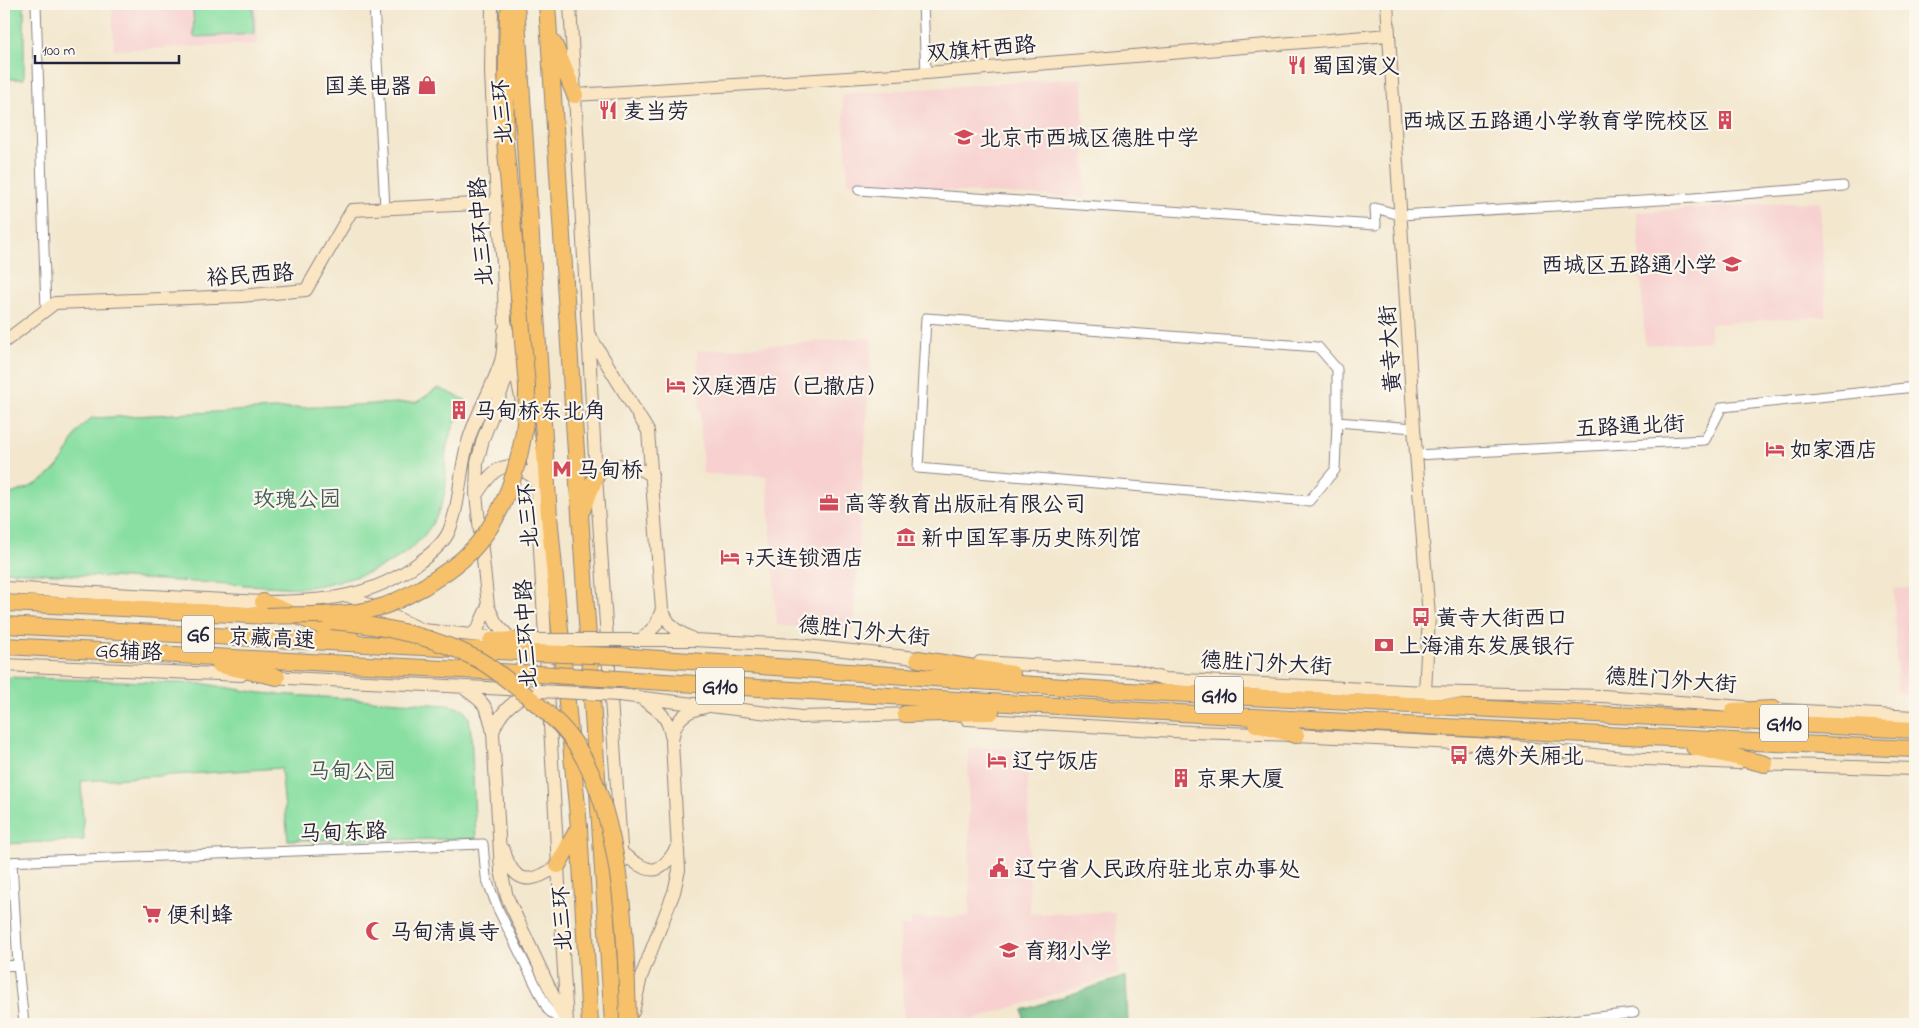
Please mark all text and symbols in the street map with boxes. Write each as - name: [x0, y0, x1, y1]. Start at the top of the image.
- street label: 双旗杆西路: [925, 30, 1037, 72]
- scale bar: [35, 32, 179, 64]
- text: 100 m: [42, 40, 75, 62]
- place label: 蜀国演义: [1312, 52, 1400, 84]
- restaurant icon: 蜀国演义: [1286, 54, 1308, 76]
- place label: 国美电器: [324, 72, 412, 104]
- shop icon: 国美电器: [416, 74, 438, 96]
- street label: 北三环: [486, 78, 522, 146]
- place label: 麦当劳: [623, 97, 689, 129]
- restaurant icon: 麦当劳: [597, 99, 619, 121]
- place label: 西城区五路通小学教育学院校区: [1402, 107, 1710, 139]
- building icon: 西城区五路通小学教育学院校区: [1714, 109, 1736, 131]
- place label: 北京市西城区德胜中学: [979, 124, 1199, 156]
- school or university icon: 北京市西城区德胜中学: [953, 126, 975, 148]
- street label: 北三环中路: [463, 176, 503, 288]
- place label: 西城区五路通小学: [1541, 251, 1717, 283]
- school or university icon: 西城区五路通小学: [1721, 253, 1743, 275]
- street label: 裕民西路: [205, 258, 295, 296]
- street label: 黄寺大街: [1373, 304, 1411, 394]
- place label: 汉庭酒店（已撤店）: [691, 372, 889, 404]
- hotel icon: 汉庭酒店（已撤店）: [665, 374, 687, 396]
- place label: 马甸桥东北角: [474, 397, 606, 429]
- building icon: 马甸桥东北角: [448, 399, 470, 421]
- street label: 五路通北街: [1574, 409, 1686, 447]
- place label: 如家酒店: [1790, 436, 1878, 468]
- hotel icon: 如家酒店: [1764, 438, 1786, 460]
- place label: 马甸桥: [577, 456, 643, 488]
- metro station icon: 马甸桥: [551, 458, 573, 480]
- street label: 北三环: [512, 482, 548, 550]
- park label: 玫瑰公园: [253, 485, 341, 517]
- place label: 高等教育出版社有限公司: [844, 490, 1086, 522]
- office icon: 高等教育出版社有限公司: [818, 492, 840, 514]
- place label: 新中国军事历史陈列馆: [921, 524, 1141, 556]
- museum icon: 新中国军事历史陈列馆: [895, 526, 917, 548]
- place label: 7天连锁酒店: [745, 544, 864, 576]
- hotel icon: 7天连锁酒店: [719, 546, 741, 568]
- street label: 北三环中路: [509, 578, 547, 690]
- place label: 黄寺大街西口: [1436, 604, 1568, 636]
- bus stop icon: 黄寺大街西口: [1410, 606, 1432, 628]
- street label: 德胜门外大街: [796, 610, 931, 656]
- road number: G6: [182, 616, 214, 652]
- street label: 京藏高速: [227, 622, 317, 658]
- place label: 上海浦东发展银行: [1399, 632, 1575, 664]
- bank icon: 上海浦东发展银行: [1373, 634, 1395, 656]
- street label: G6辅路: [95, 636, 163, 670]
- street label: 德胜门外大街: [1199, 646, 1333, 684]
- street label: 德胜门外大街: [1604, 661, 1738, 703]
- road number: G110: [696, 668, 744, 704]
- road number: G110: [1195, 676, 1243, 714]
- road number: G110: [1760, 704, 1808, 741]
- place label: 德外关厢北: [1474, 742, 1584, 774]
- bus stop icon: 德外关厢北: [1448, 744, 1470, 766]
- place label: 辽宁饭店: [1012, 747, 1100, 779]
- hotel icon: 辽宁饭店: [986, 749, 1008, 771]
- park label: 马甸公园: [308, 757, 396, 789]
- place label: 京果大厦: [1196, 765, 1284, 797]
- building icon: 京果大厦: [1170, 767, 1192, 789]
- street label: 马甸东路: [299, 816, 388, 852]
- place label: 辽宁省人民政府驻北京办事处: [1014, 855, 1300, 887]
- public building icon: 辽宁省人民政府驻北京办事处: [988, 857, 1010, 879]
- street label: 北三环: [546, 885, 582, 953]
- place label: 便利蜂: [167, 901, 233, 933]
- supermarket icon: 便利蜂: [141, 903, 163, 925]
- place label: 马甸清真寺: [390, 918, 500, 950]
- mosque icon: 马甸清真寺: [364, 920, 386, 942]
- place label: 育翔小学: [1024, 937, 1112, 969]
- school or university icon: 育翔小学: [998, 939, 1020, 961]

